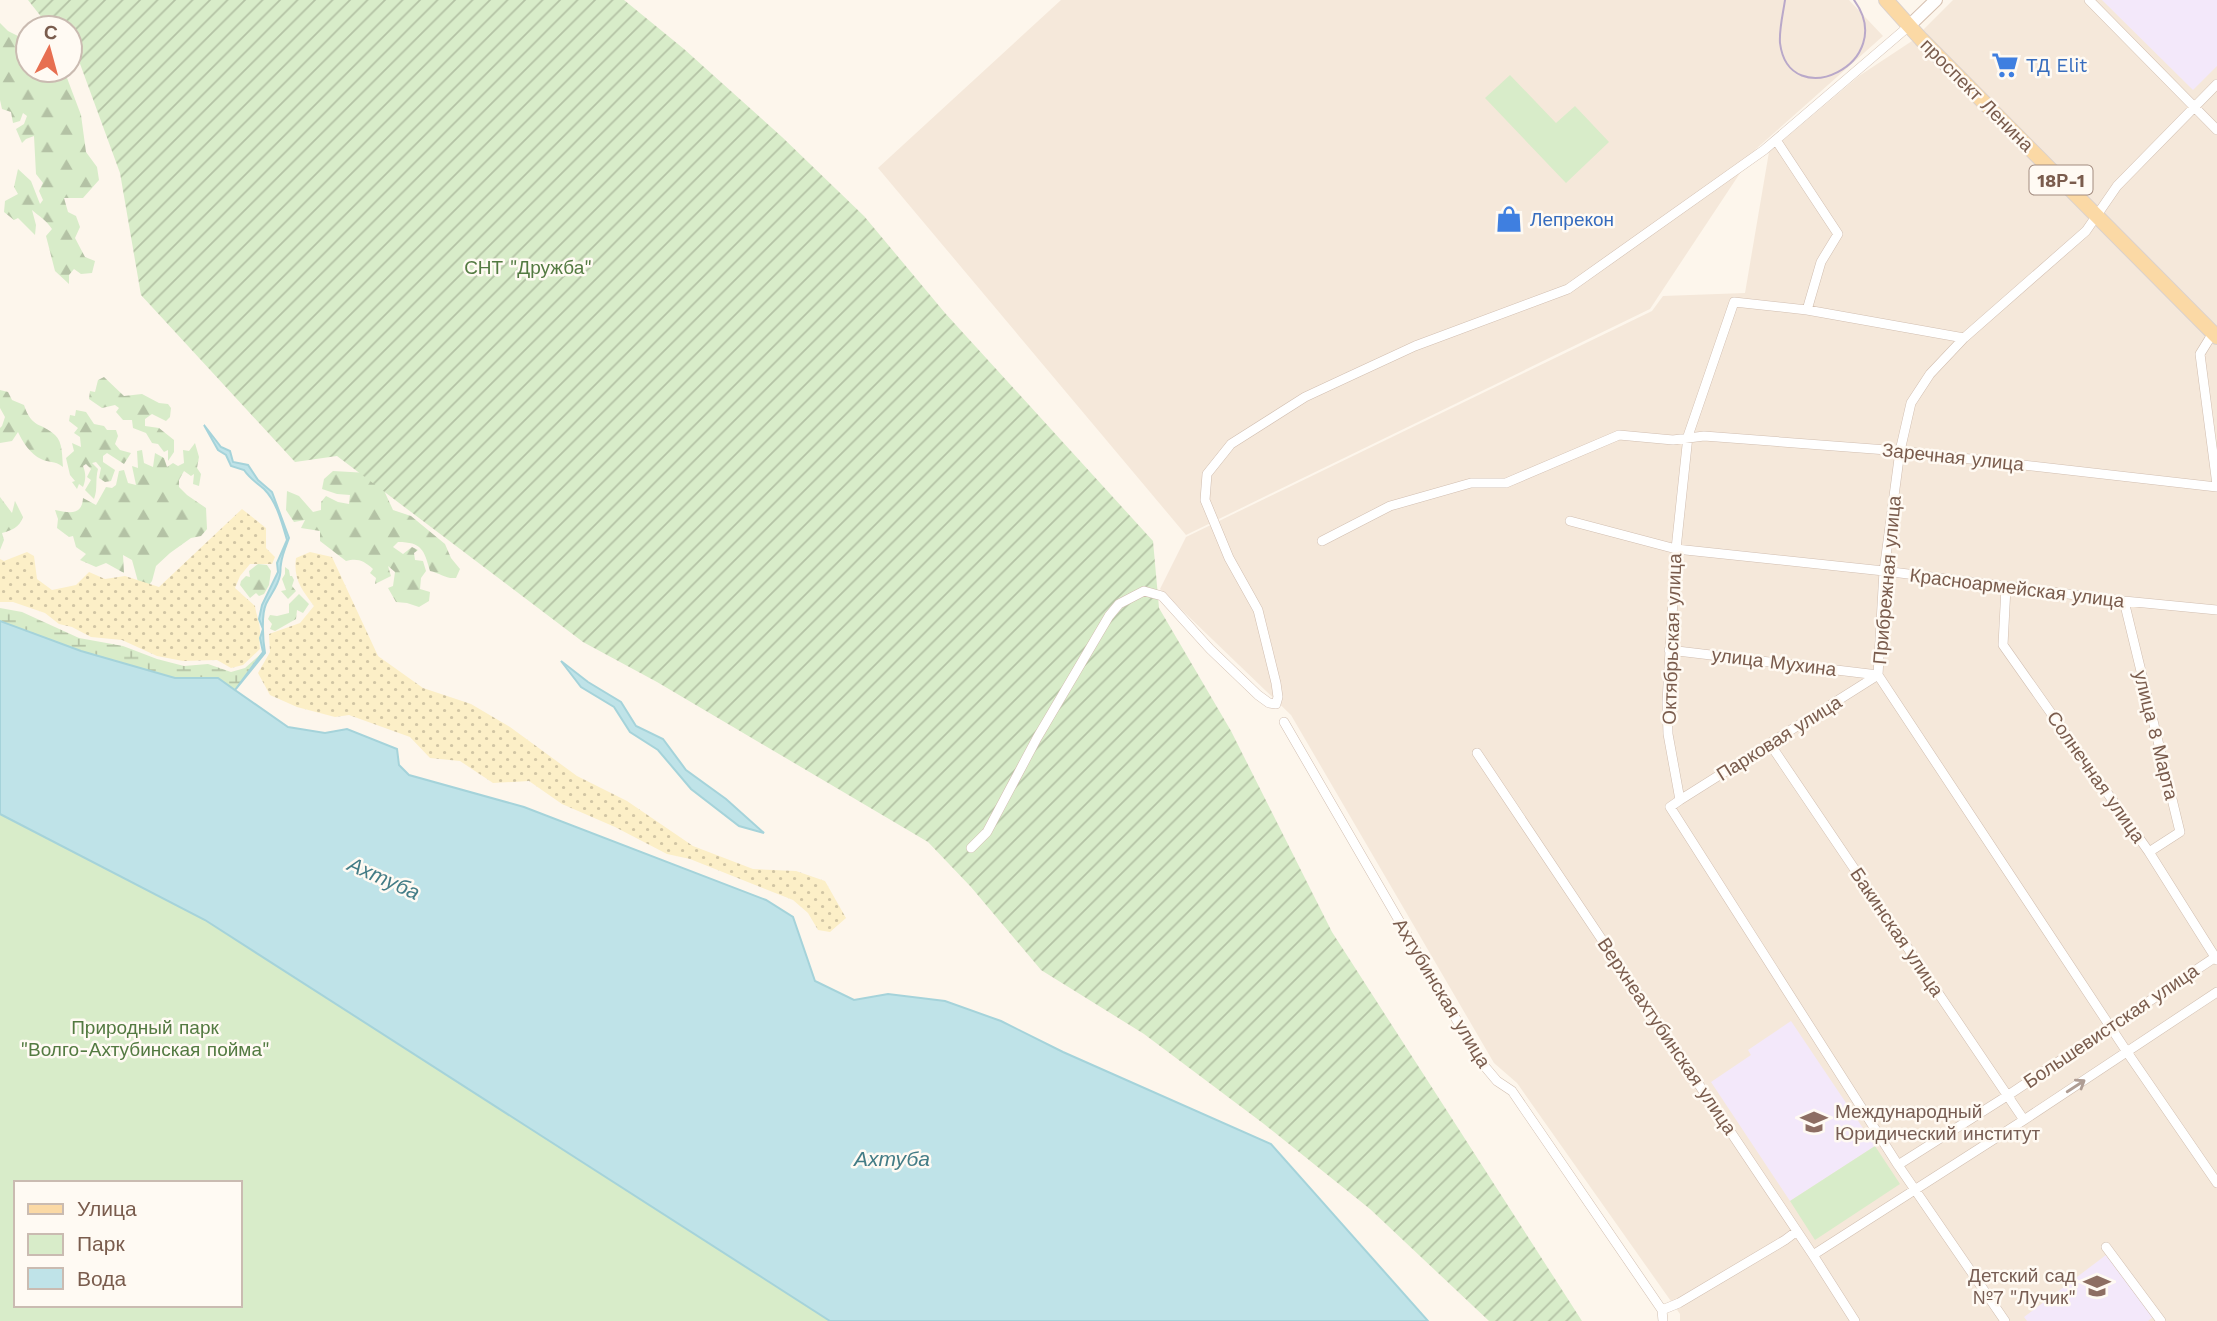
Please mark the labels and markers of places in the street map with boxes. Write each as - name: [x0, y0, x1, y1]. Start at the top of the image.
- supermarket icon: ТД Elit: [1990, 50, 2020, 80]
- place label: ТД Elit: [2026, 54, 2087, 77]
- shop icon: Лепрекон: [1494, 204, 1524, 234]
- place label: Лепрекон: [1530, 208, 1614, 231]
- place label: Международный Юридический институт: [1835, 1100, 2040, 1145]
- school or university icon: Международный Юридический институт: [1799, 1107, 1829, 1137]
- place label: Детский сад №7 "Лучик": [1968, 1264, 2076, 1309]
- school or university icon: Детский сад №7 "Лучик": [2082, 1271, 2112, 1301]

